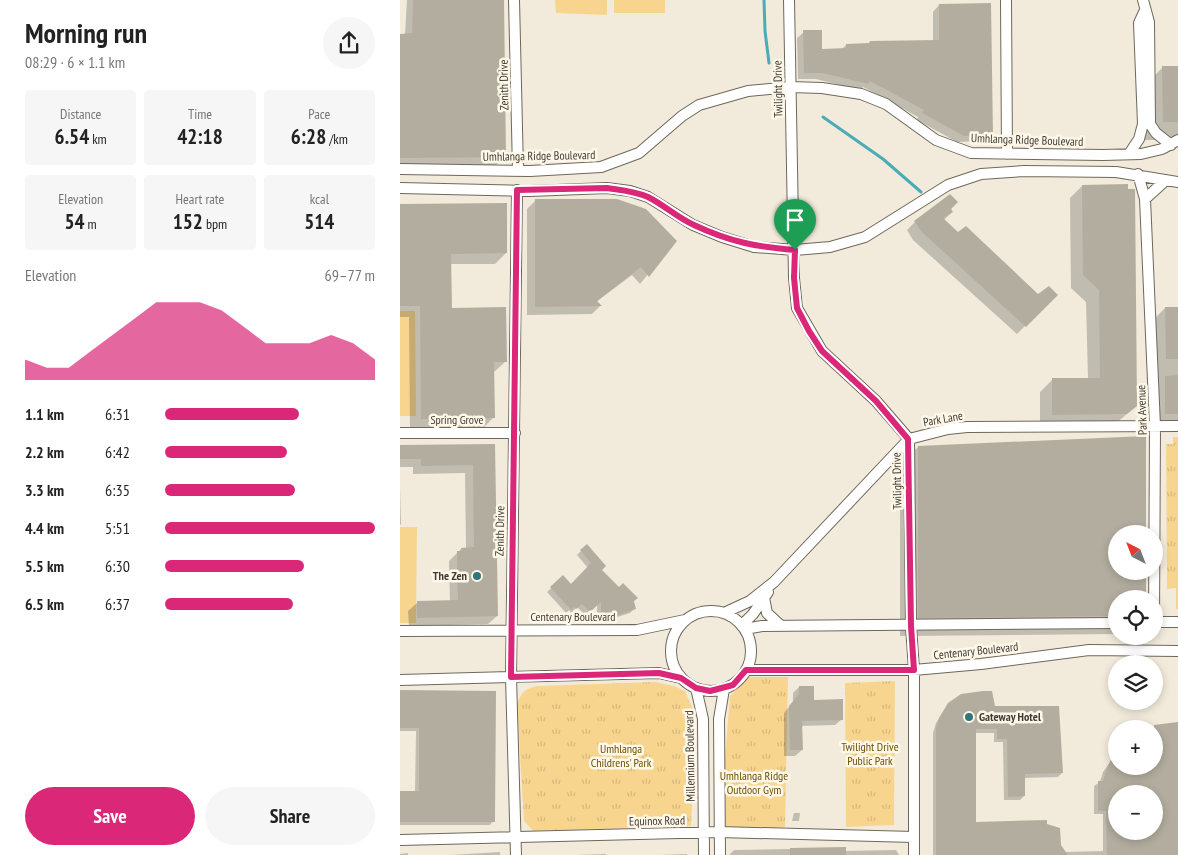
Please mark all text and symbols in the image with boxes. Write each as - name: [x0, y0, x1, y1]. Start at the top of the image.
- text: Morning run: [25, 14, 147, 51]
- button: share: [323, 17, 375, 69]
- text: 08:29 · 6 × 1.1 km: [25, 52, 125, 72]
- street label: Zenith Drive: [496, 60, 511, 110]
- street label: Twilight Drive: [770, 60, 785, 118]
- text: Distance: [60, 105, 101, 123]
- text: Time: [188, 105, 212, 123]
- text: Pace: [308, 105, 330, 123]
- text: 6.54: [55, 123, 89, 150]
- text: 42:18: [177, 123, 223, 150]
- text: 6:28: [291, 123, 326, 150]
- text: km: [89, 130, 107, 148]
- text: /km: [326, 130, 348, 148]
- street label: Umhlanga Ridge Boulevard: [971, 130, 1084, 149]
- street label: Umhlanga Ridge Boulevard: [483, 147, 595, 164]
- text: Elevation: [58, 190, 103, 208]
- text: Heart rate: [176, 190, 224, 208]
- text: kcal: [310, 190, 329, 208]
- pin: [774, 199, 816, 250]
- icon: arrive: [781, 206, 809, 234]
- text: 54: [65, 208, 85, 235]
- text: 152: [173, 208, 203, 235]
- text: 514: [304, 208, 334, 235]
- text: m: [85, 215, 97, 233]
- text: bpm: [203, 215, 227, 233]
- text: Elevation: [25, 265, 76, 285]
- text: 69–77 m: [325, 265, 375, 285]
- street label: Park Avenue: [1133, 385, 1150, 435]
- text: 1.1 km: [25, 404, 64, 424]
- text: 6:31: [105, 404, 130, 424]
- street label: Park Lane: [922, 408, 964, 429]
- street label: Spring Grove: [430, 412, 484, 427]
- text: 2.2 km: [25, 442, 64, 462]
- text: 6:42: [105, 442, 130, 462]
- street label: Twilight Drive: [889, 452, 904, 510]
- text: 3.3 km: [25, 480, 64, 500]
- text: 6:35: [105, 480, 130, 500]
- street label: Zenith Drive: [492, 506, 507, 556]
- text: 4.4 km: [25, 518, 64, 538]
- text: 5:51: [105, 518, 130, 538]
- north arrow: [1108, 525, 1162, 580]
- map controls: [1108, 525, 1163, 840]
- text: 5.5 km: [25, 556, 64, 576]
- text: 6:30: [105, 556, 130, 576]
- place label: The Zen: [433, 568, 467, 583]
- marker: The Zen: [471, 570, 483, 582]
- button: locate: [1108, 590, 1163, 645]
- text: 6.5 km: [25, 594, 64, 614]
- text: 6:37: [105, 594, 130, 614]
- street label: Centenary Boulevard: [530, 609, 616, 624]
- street label: Centenary Boulevard: [933, 639, 1019, 662]
- button: layers: [1108, 655, 1163, 710]
- place label: Gateway Hotel: [979, 709, 1041, 724]
- street label: Millennium Boulevard: [681, 710, 698, 802]
- marker: Gateway Hotel: [963, 711, 975, 723]
- button: +: [1108, 720, 1163, 775]
- park label: Twilight Drive Public Park: [841, 739, 899, 768]
- park label: Umhlanga Childrens' Park: [591, 741, 652, 770]
- park label: Umhlanga Ridge Outdoor Gym: [720, 768, 788, 797]
- button: −: [1108, 785, 1163, 840]
- button: Save: [25, 787, 195, 845]
- button: Share: [205, 787, 375, 845]
- street label: Equinox Road: [629, 813, 685, 828]

